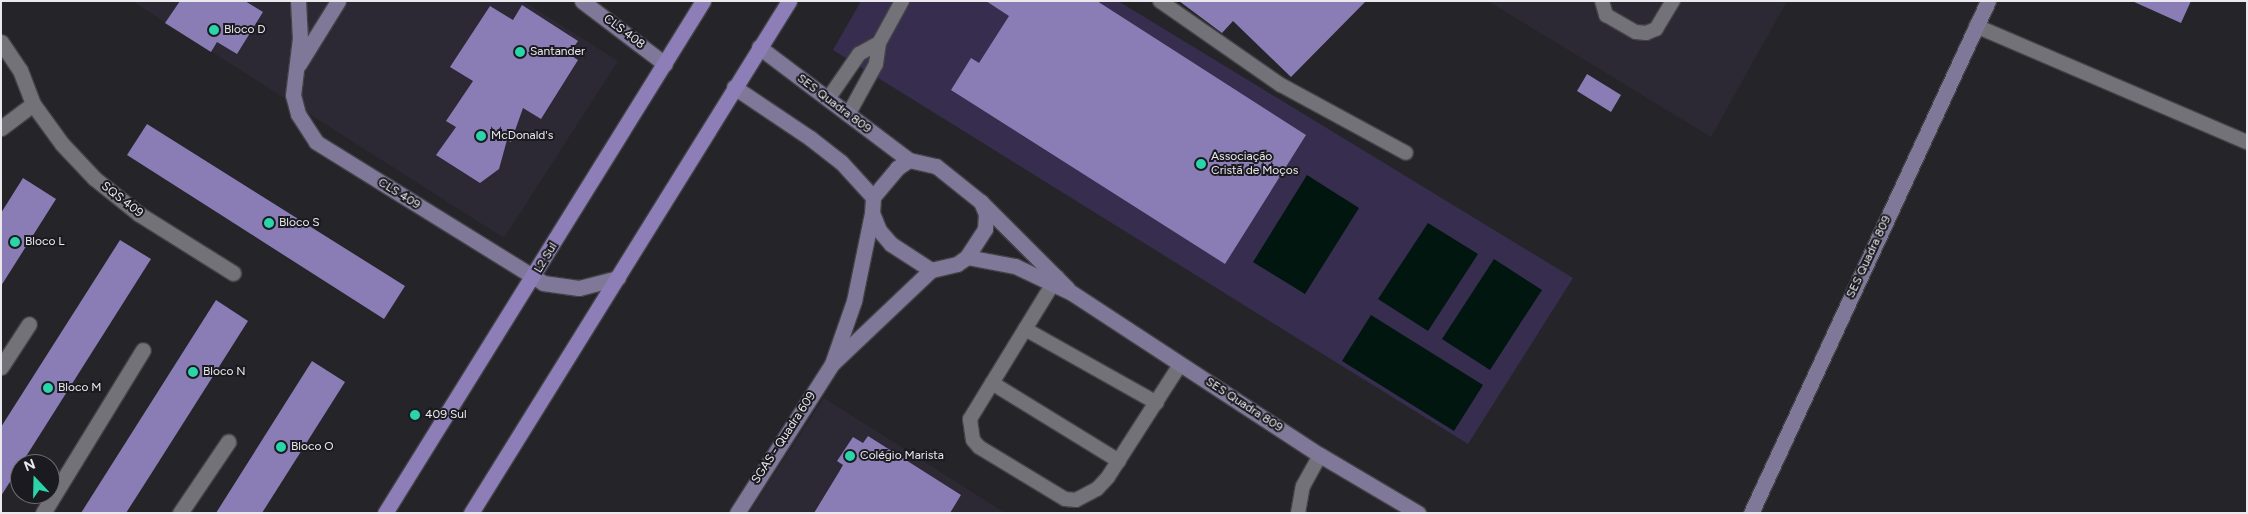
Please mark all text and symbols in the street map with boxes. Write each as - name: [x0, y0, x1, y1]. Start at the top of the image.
- street label: CLS 408: [601, 12, 647, 52]
- place label: Bloco D: [224, 23, 266, 37]
- marker: Bloco D: [208, 24, 220, 36]
- place label: Santander: [530, 45, 585, 59]
- marker: Santander: [514, 46, 526, 58]
- street label: SES Quadra 809: [794, 71, 874, 137]
- place label: McDonald's: [491, 129, 553, 143]
- marker: McDonald's: [475, 130, 487, 142]
- place label: Associação Cristã de Moços: [1211, 150, 1298, 178]
- marker: Associação Cristã de Moços: [1195, 158, 1207, 170]
- street label: CLS 409: [375, 175, 423, 213]
- street label: SQS 409: [98, 179, 146, 221]
- street label: SES Quadra 809: [1844, 214, 1894, 300]
- place label: Bloco S: [279, 216, 320, 230]
- marker: Bloco S: [263, 217, 275, 229]
- place label: Bloco L: [25, 235, 65, 249]
- marker: Bloco L: [9, 236, 21, 248]
- street label: L2 Sul: [531, 240, 561, 276]
- place label: Bloco N: [203, 365, 246, 379]
- marker: Bloco N: [187, 366, 199, 378]
- street label: SES Quadra 809: [1203, 375, 1285, 435]
- place label: Bloco M: [58, 381, 101, 395]
- marker: Bloco M: [42, 382, 54, 394]
- street label: SGAS - Quadra 609: [749, 389, 819, 487]
- place label: 409 Sul: [425, 408, 467, 422]
- marker: 409 Sul: [409, 409, 421, 421]
- place label: Bloco O: [291, 440, 334, 454]
- marker: Bloco O: [275, 441, 287, 453]
- place label: Colégio Marista: [860, 449, 944, 463]
- marker: Colégio Marista: [844, 450, 856, 462]
- north arrow: [10, 454, 60, 504]
- text: N: [22, 456, 38, 475]

